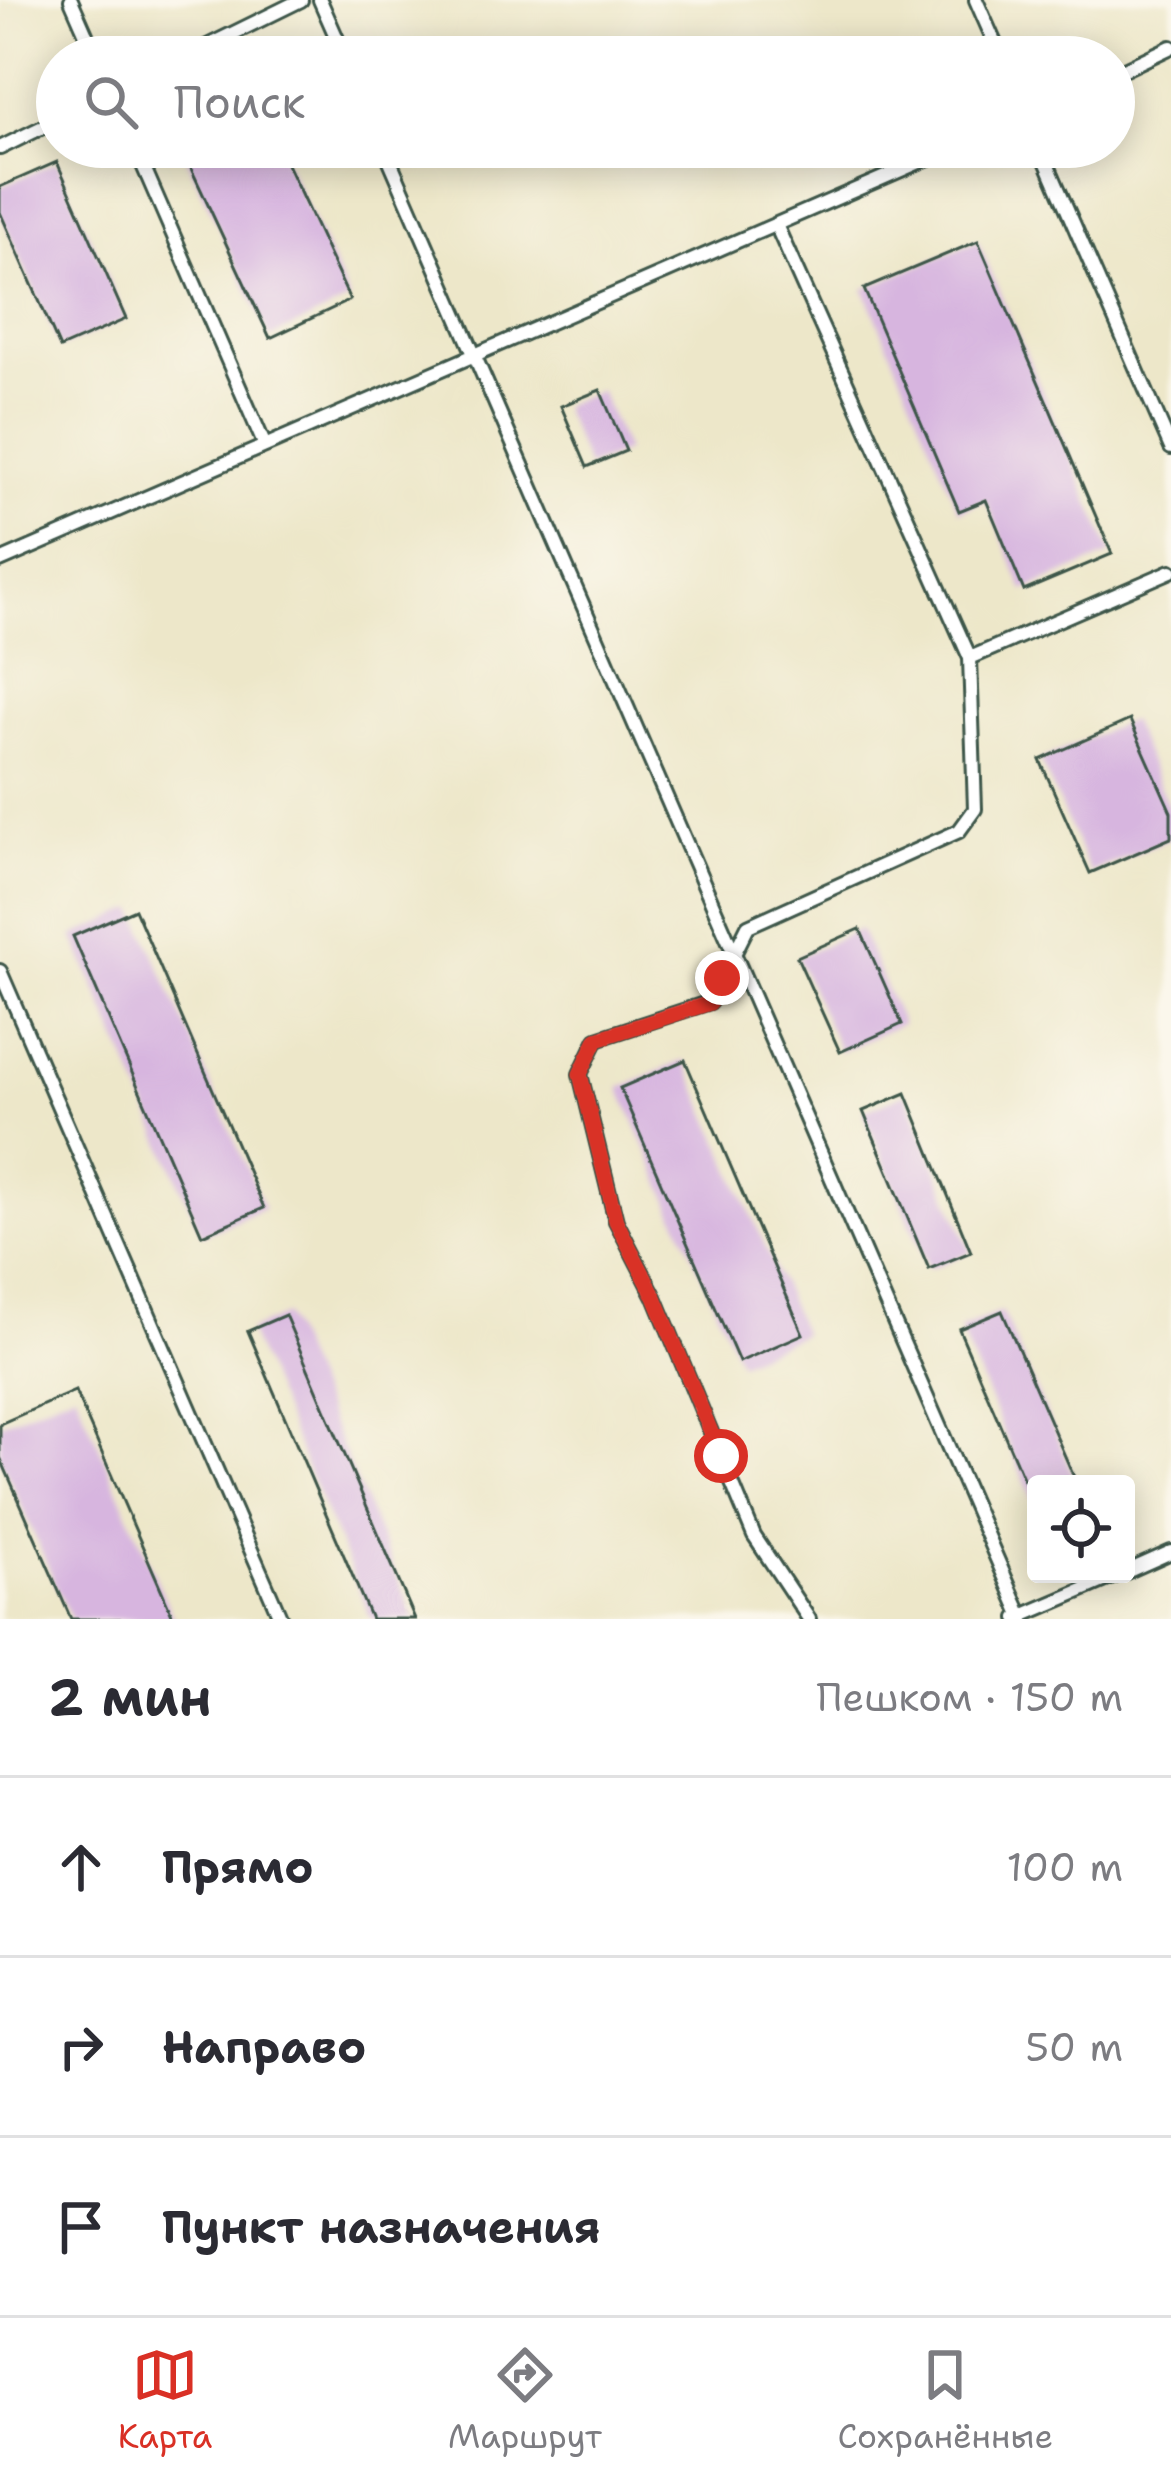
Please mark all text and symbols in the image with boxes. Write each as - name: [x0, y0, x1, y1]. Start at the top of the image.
- search box: [36, 36, 1135, 168]
- icon: search: [78, 69, 144, 135]
- text: Поиск: [174, 72, 305, 132]
- route end: [695, 951, 749, 1005]
- route start: [694, 1429, 748, 1483]
- map controls: [1027, 1475, 1135, 1583]
- button: locate: [1027, 1475, 1135, 1583]
- text: 2 мин: [48, 1663, 212, 1731]
- text: Пешком · 150 m: [816, 1671, 1123, 1723]
- icon: ahead: [48, 1834, 114, 1900]
- text: Прямо: [162, 1837, 313, 1897]
- text: 100 m: [1007, 1841, 1123, 1893]
- icon: right: [48, 2014, 114, 2080]
- text: Направо: [162, 2017, 366, 2077]
- text: 50 m: [1025, 2021, 1123, 2073]
- icon: arrive: [48, 2194, 114, 2260]
- text: Пункт назначения: [162, 2197, 601, 2257]
- tab: Карта: [118, 2342, 212, 2459]
- tab: Маршрут: [448, 2342, 602, 2459]
- tab: Сохранённые: [838, 2342, 1053, 2459]

